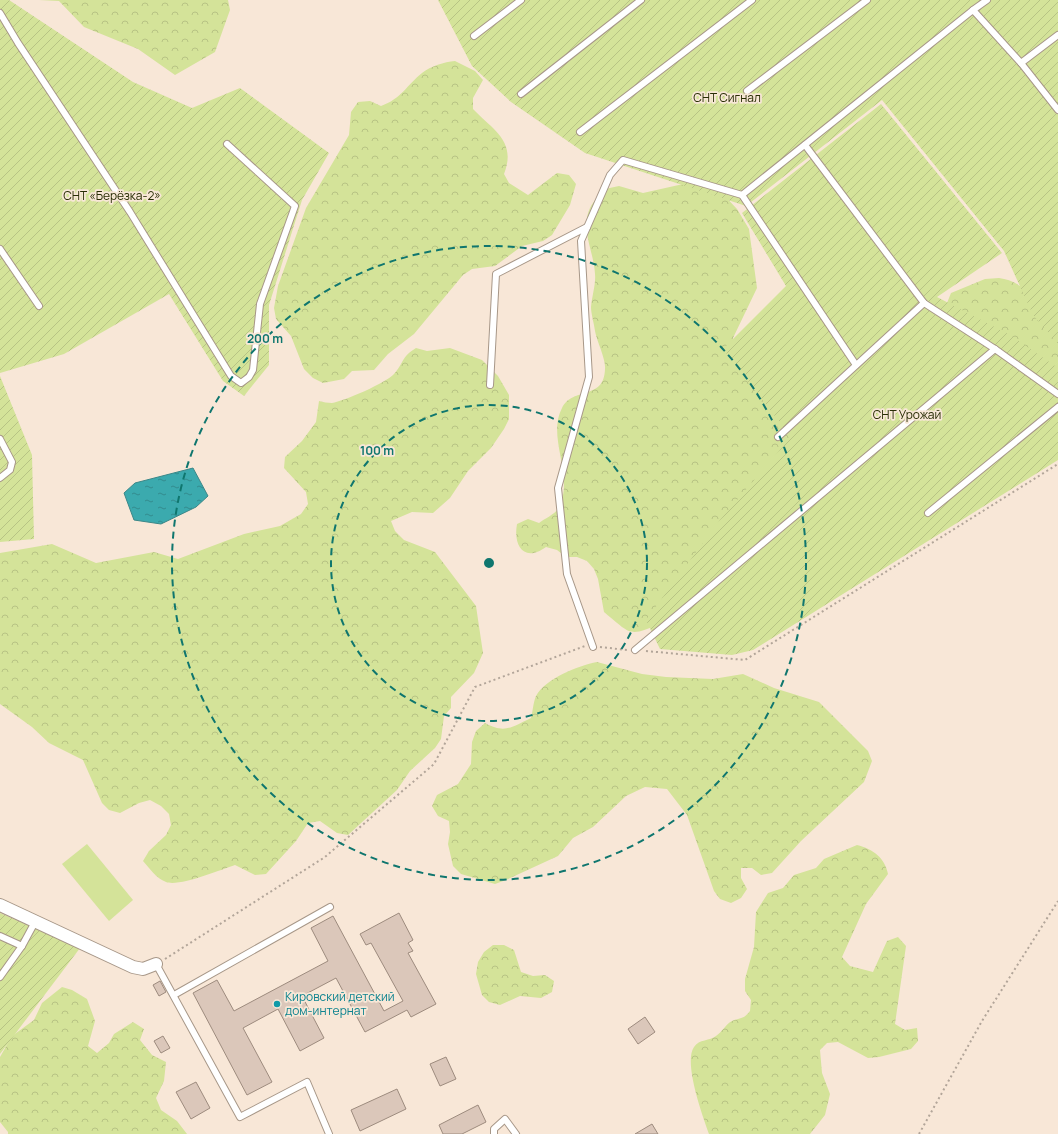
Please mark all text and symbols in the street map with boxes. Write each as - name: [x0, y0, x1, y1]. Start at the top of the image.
- park label: СНТ Сигнал: [693, 89, 761, 106]
- park label: СНТ «Берёзка-2»: [63, 187, 161, 204]
- text: 200 m: [247, 330, 283, 347]
- park label: СНТ Урожай: [873, 406, 941, 423]
- text: 100 m: [360, 442, 394, 459]
- centre of rings: [482, 556, 496, 570]
- place label: Кировский детский дом-интернат: [285, 988, 395, 1019]
- marker: Кировский детский дом-интернат: [272, 999, 282, 1009]

